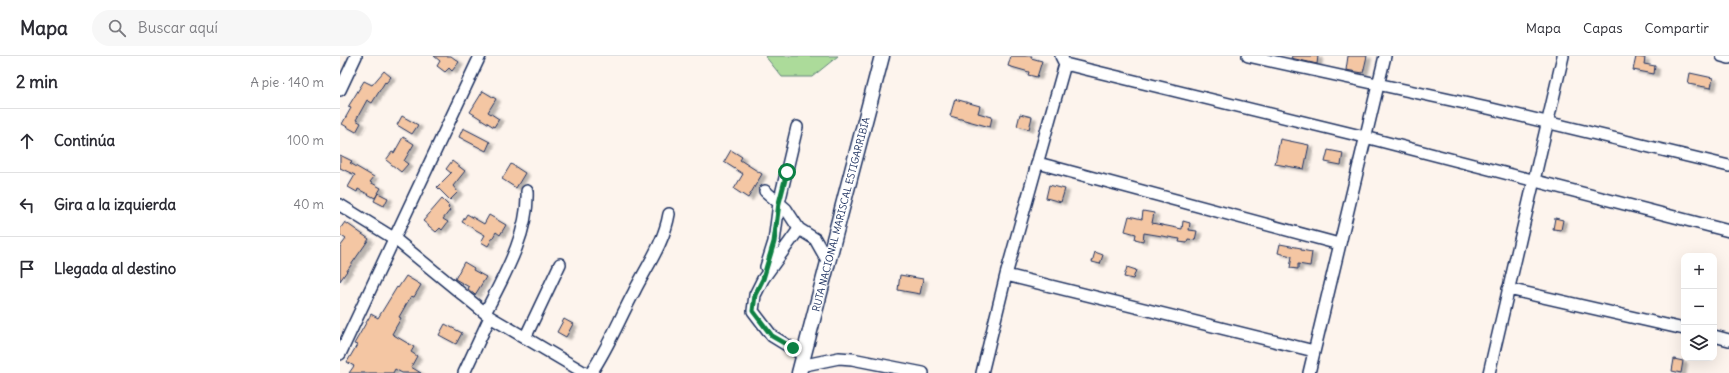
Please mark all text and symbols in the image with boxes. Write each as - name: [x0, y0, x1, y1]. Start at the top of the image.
- search box: [92, 10, 372, 46]
- text: Mapa: [20, 16, 68, 40]
- icon: search: [106, 17, 128, 39]
- text: Buscar aquí: [138, 18, 218, 37]
- text: Mapa: [1526, 19, 1561, 37]
- text: Capas: [1583, 19, 1623, 37]
- text: Compartir: [1645, 19, 1709, 37]
- text: 2 min: [16, 71, 58, 93]
- text: A pie · 140 m: [250, 74, 324, 91]
- street label: RUTA NACIONAL MARISCAL ESTIGARRIBIA: [809, 115, 873, 313]
- icon: ahead: [16, 130, 38, 152]
- text: Continúa: [54, 131, 115, 150]
- text: 100 m: [287, 132, 324, 149]
- route start: [778, 163, 796, 181]
- icon: left: [16, 194, 38, 216]
- text: Gira a la izquierda: [54, 195, 176, 214]
- text: 40 m: [293, 196, 324, 213]
- map controls: [1681, 253, 1717, 361]
- button: +: [1681, 253, 1717, 289]
- icon: arrive: [16, 258, 38, 280]
- text: Llegada al destino: [54, 259, 176, 278]
- button: −: [1681, 289, 1717, 325]
- button: layers: [1681, 325, 1717, 361]
- route end: [784, 339, 802, 357]

